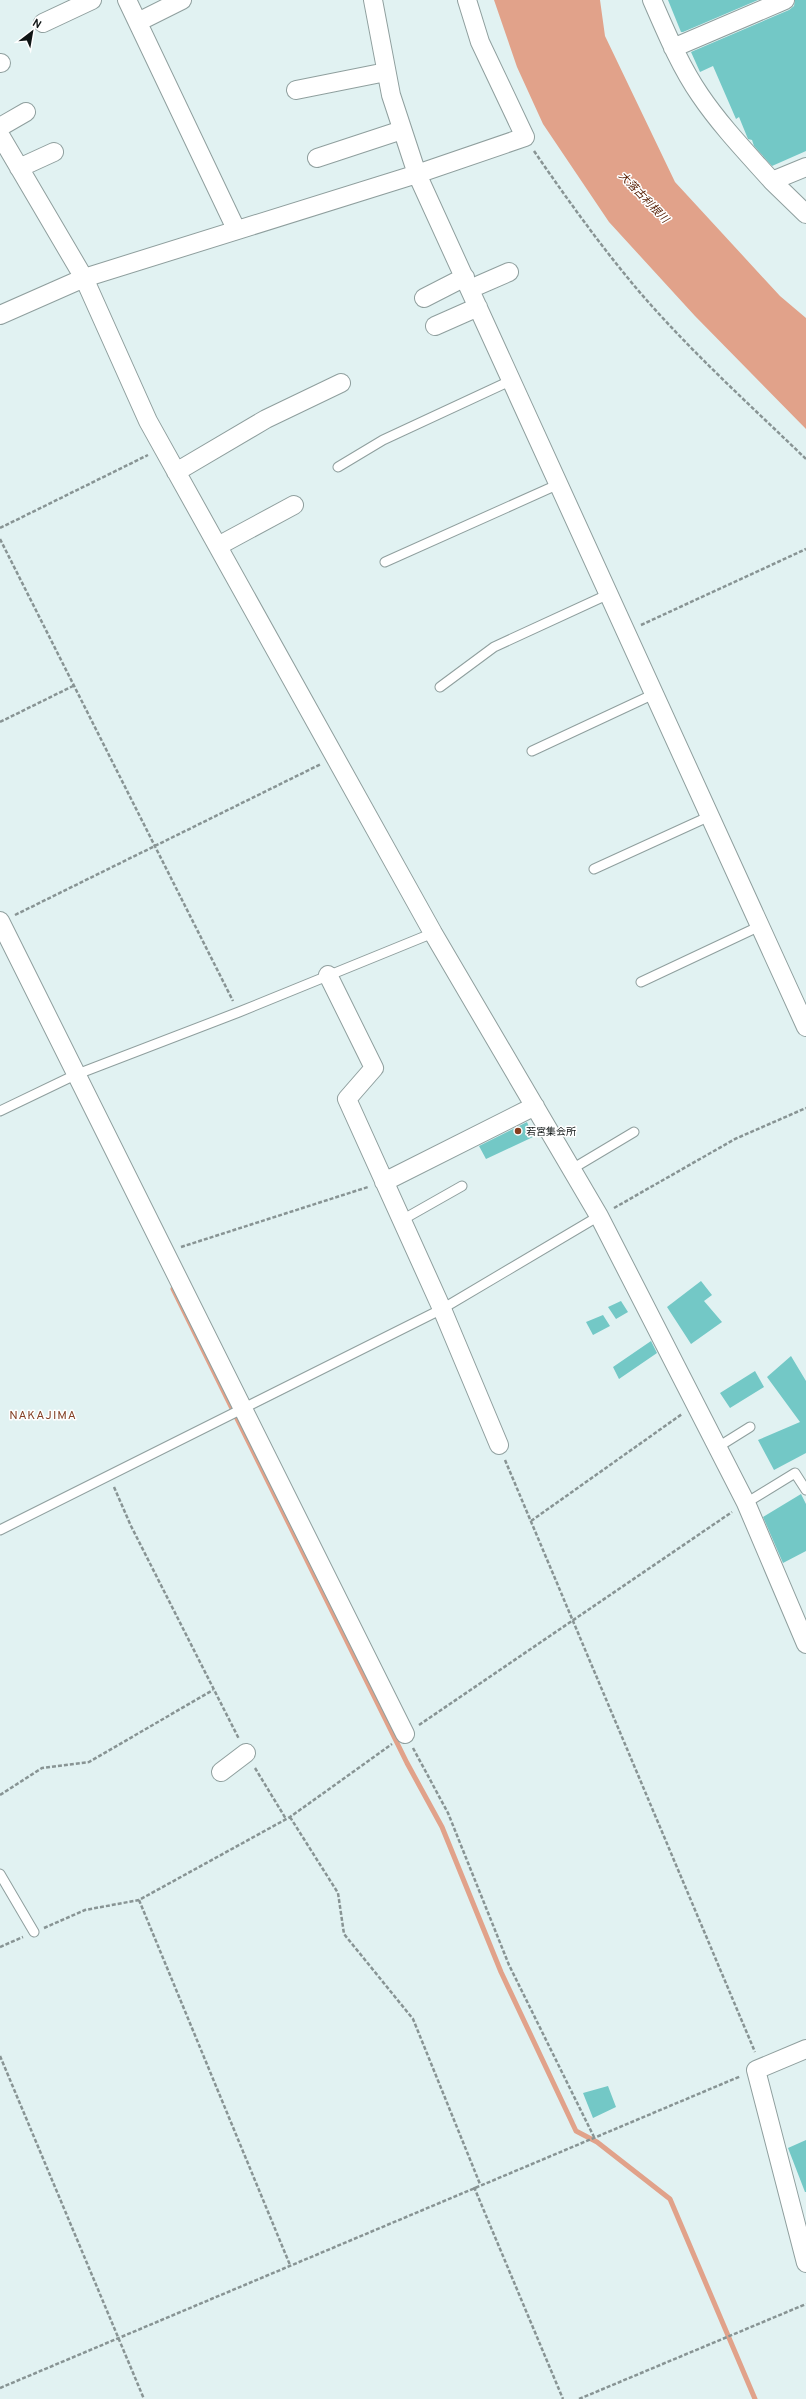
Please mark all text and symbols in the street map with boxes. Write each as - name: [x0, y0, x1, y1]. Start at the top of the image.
- north arrow: [12, 12, 52, 52]
- text: N: [30, 16, 44, 32]
- water label: 大落古利根川: [615, 169, 672, 227]
- marker: 若宮集会所: [513, 1126, 523, 1136]
- place label: 若宮集会所: [526, 1126, 576, 1139]
- district label: NAKAJIMA: [9, 1408, 77, 1424]

